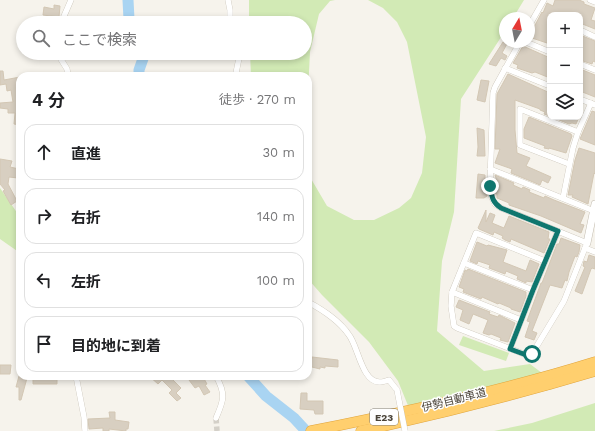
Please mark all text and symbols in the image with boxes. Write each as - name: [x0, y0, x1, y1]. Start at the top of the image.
- north arrow: [499, 12, 535, 48]
- map controls: [547, 12, 583, 120]
- button: +: [547, 12, 583, 48]
- search box: [16, 16, 312, 60]
- icon: search: [30, 27, 52, 49]
- text: ここで検索: [62, 31, 137, 49]
- button: −: [547, 48, 583, 84]
- button: layers: [547, 84, 583, 120]
- text: 4 分: [32, 90, 65, 110]
- text: 徒歩 · 270 m: [219, 92, 296, 107]
- icon: ahead: [33, 141, 55, 163]
- text: 直進: [71, 145, 101, 163]
- text: 30 m: [263, 145, 295, 160]
- route end: [481, 177, 499, 195]
- icon: right: [33, 205, 55, 227]
- text: 右折: [71, 209, 101, 227]
- text: 140 m: [257, 209, 295, 224]
- icon: left: [33, 269, 55, 291]
- text: 左折: [71, 273, 101, 291]
- text: 100 m: [257, 273, 295, 288]
- icon: arrive: [33, 333, 55, 355]
- text: 目的地に到着: [71, 337, 161, 355]
- route start: [523, 345, 541, 363]
- street label: 伊勢自動車道: [420, 386, 488, 414]
- road number: E23: [370, 409, 398, 425]

